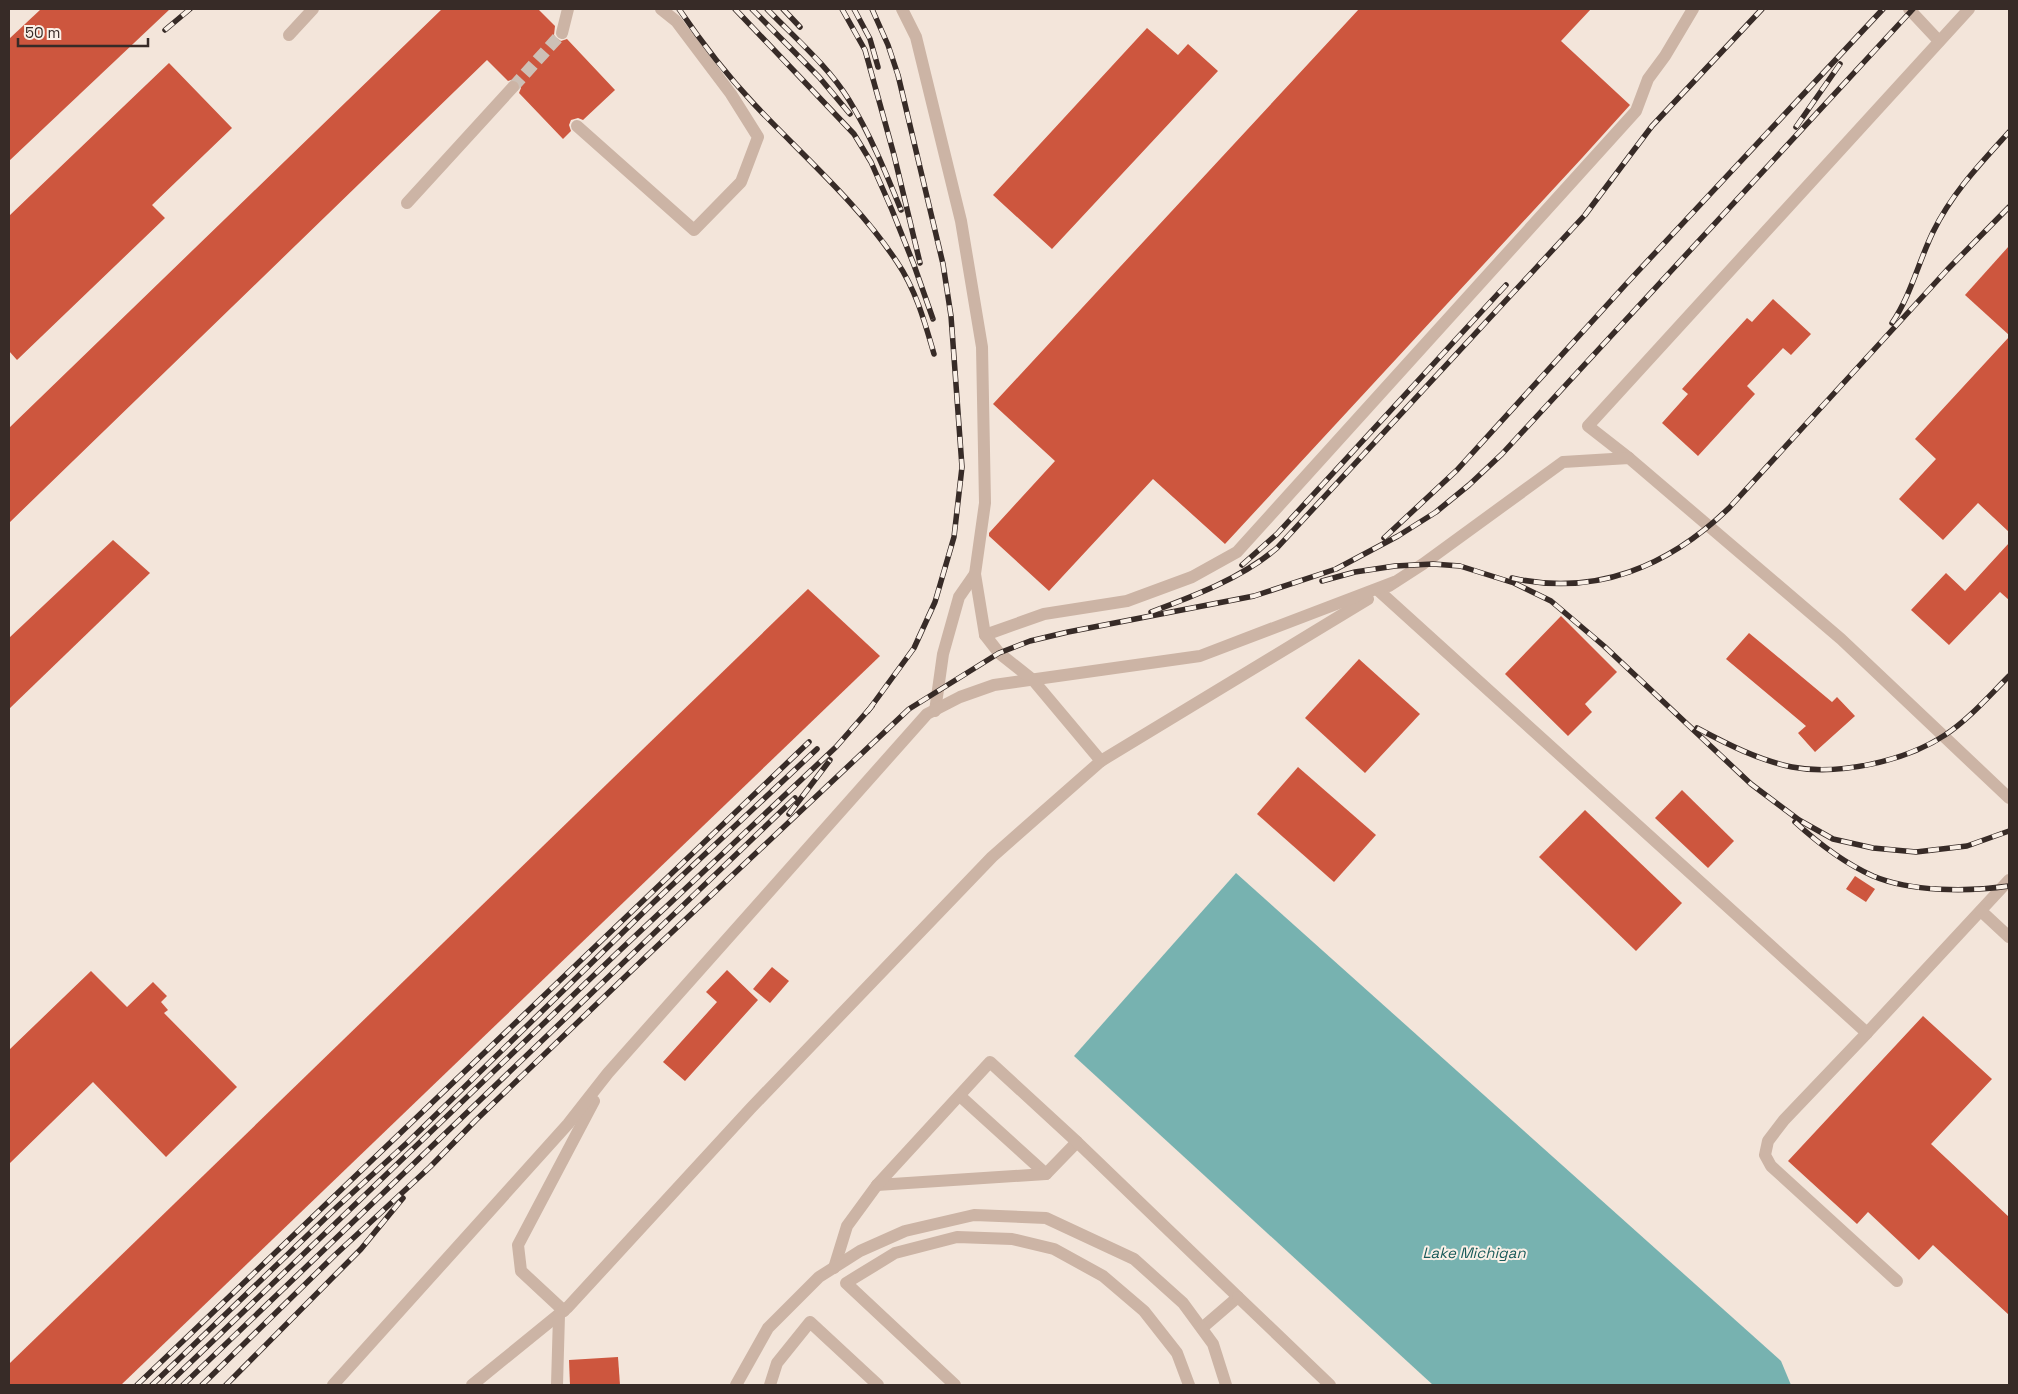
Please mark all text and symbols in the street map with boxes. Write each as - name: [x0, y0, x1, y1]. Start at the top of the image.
- scale bar: [18, 15, 148, 47]
- text: 50 m: [25, 23, 60, 42]
- water label: Lake Michigan: [1422, 1243, 1526, 1262]

